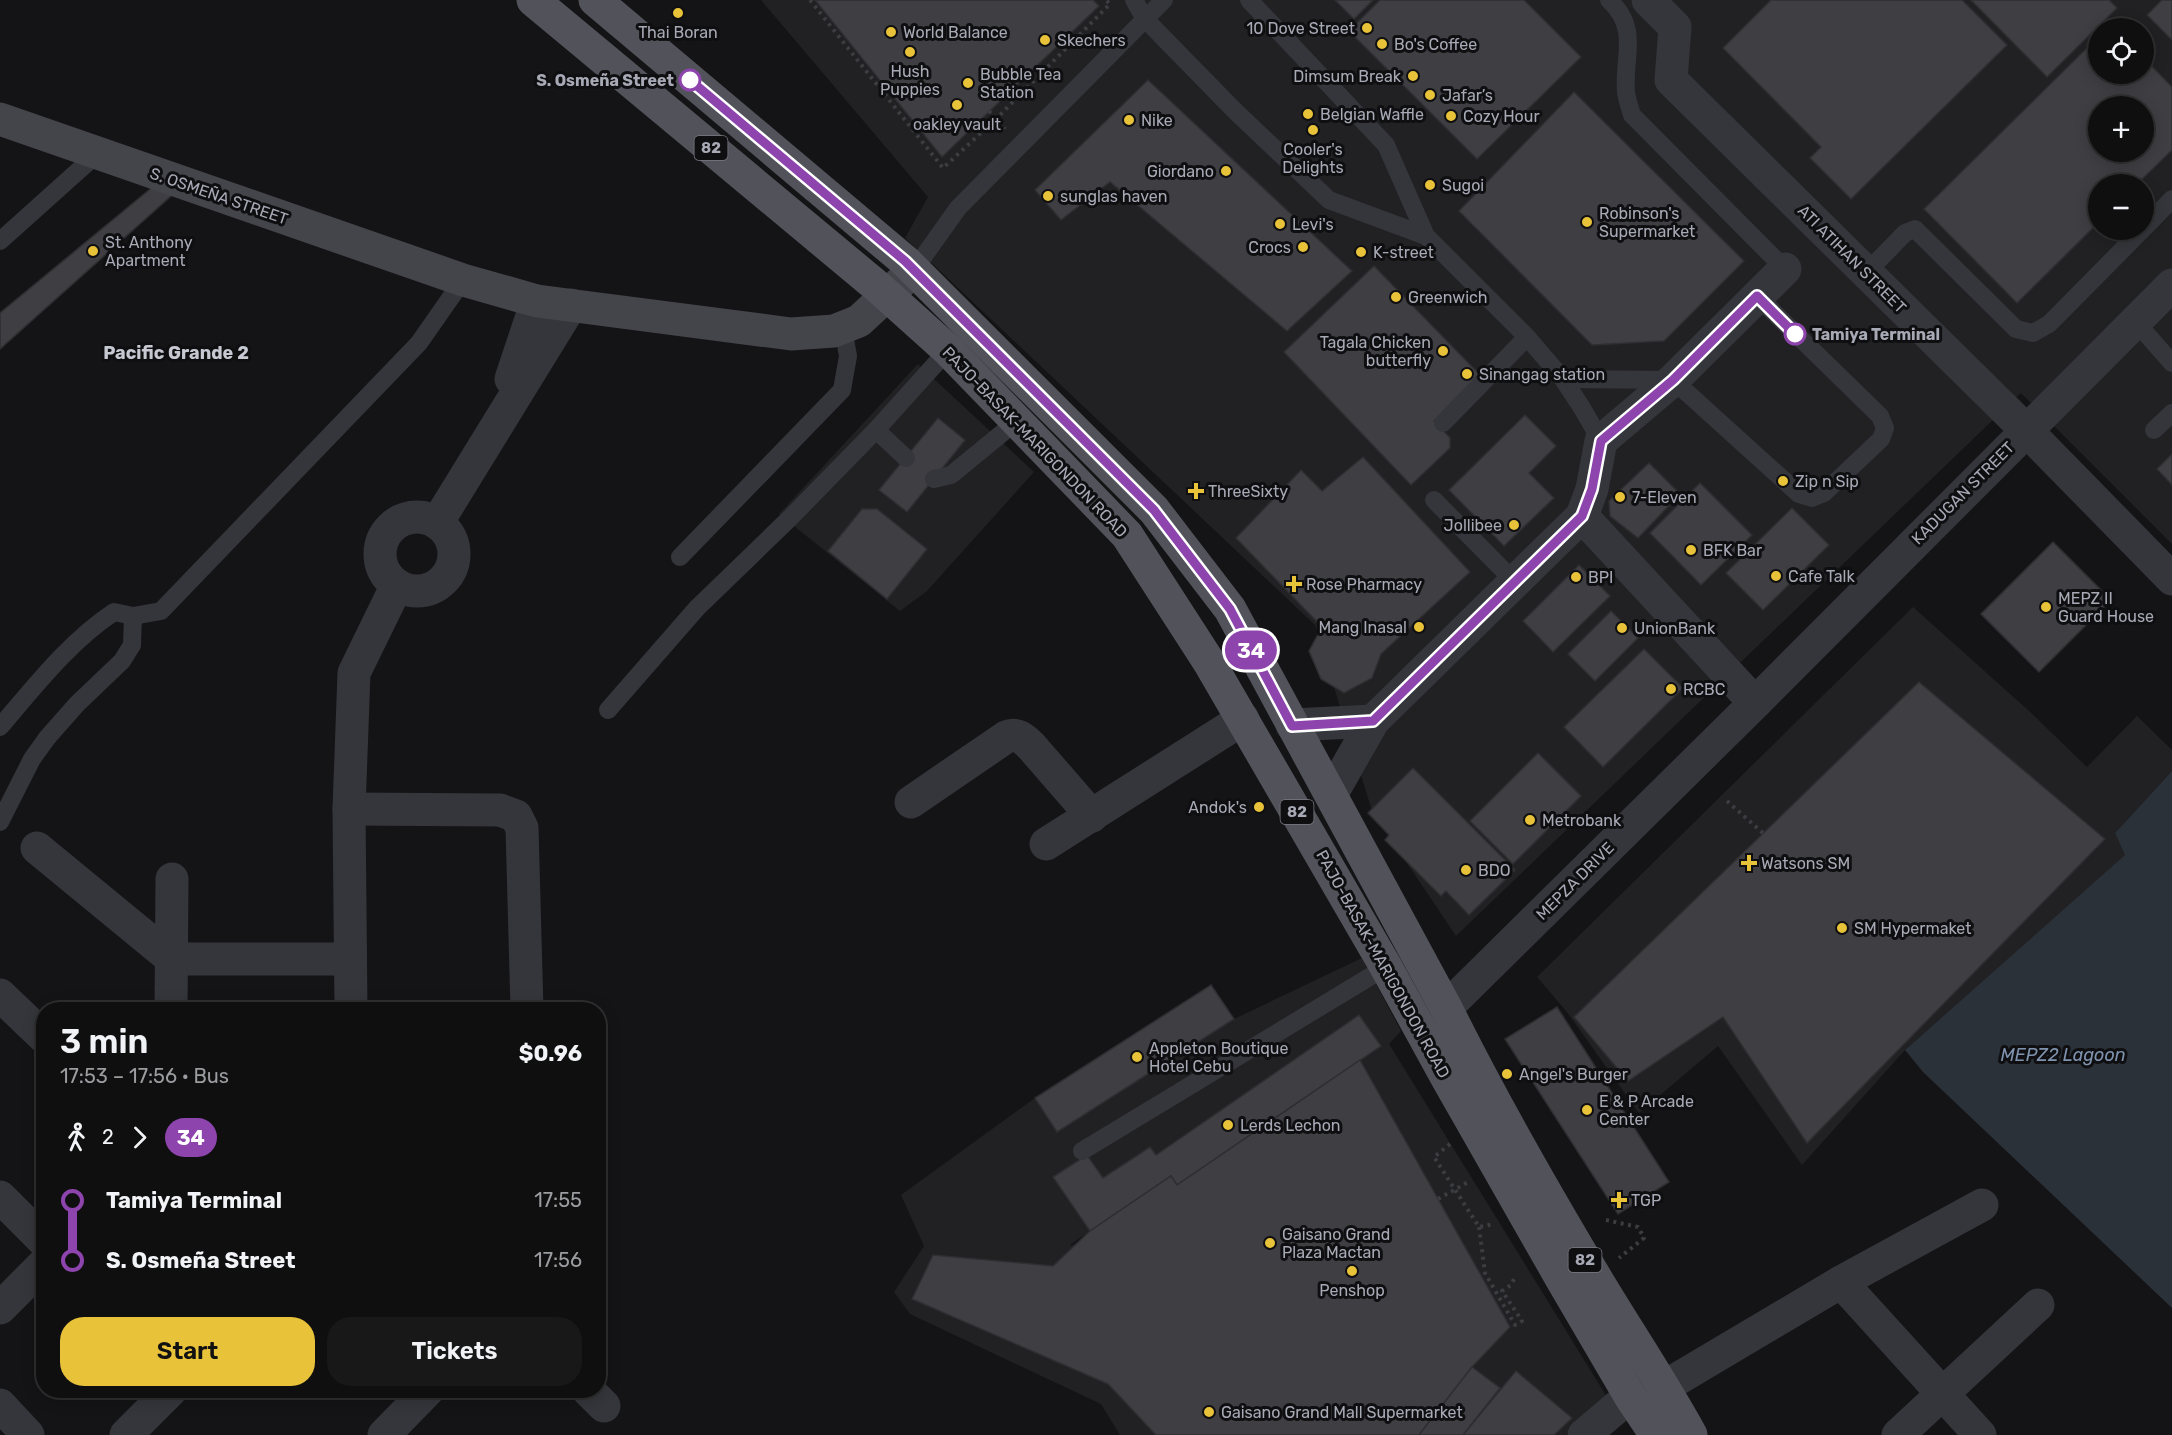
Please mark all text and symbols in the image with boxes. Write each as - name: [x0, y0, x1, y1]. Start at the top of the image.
- marker: Thai Boran: [671, 6, 685, 20]
- map controls: [2088, 18, 2154, 240]
- button: locate: [2088, 18, 2154, 84]
- place label: 10 Dove Street: [1246, 19, 1355, 38]
- marker: 10 Dove Street: [1360, 21, 1374, 35]
- place label: Thai Boran: [638, 23, 718, 42]
- place label: World Balance: [903, 23, 1008, 42]
- marker: World Balance: [884, 25, 898, 39]
- place label: Skechers: [1057, 31, 1126, 50]
- marker: Skechers: [1038, 33, 1052, 47]
- place label: Bo's Coffee: [1394, 35, 1477, 54]
- marker: Bo's Coffee: [1375, 37, 1389, 51]
- marker: Hush Puppies: [903, 45, 917, 59]
- place label: Hush Puppies: [880, 62, 940, 99]
- place label: Bubble Tea Station: [980, 65, 1061, 102]
- place label: Dimsum Break: [1293, 67, 1402, 86]
- marker: S. Osmeña Street: [679, 69, 701, 91]
- marker: Dimsum Break: [1406, 69, 1420, 83]
- place label: S. Osmeña Street: [536, 71, 675, 90]
- marker: Bubble Tea Station: [961, 76, 975, 90]
- place label: Jafar’s: [1442, 86, 1493, 105]
- marker: Jafar’s: [1423, 88, 1437, 102]
- button: +: [2088, 96, 2154, 162]
- marker: oakley vault: [950, 98, 964, 112]
- place label: Belgian Waffle: [1320, 105, 1424, 124]
- marker: Belgian Waffle: [1301, 107, 1315, 121]
- place label: Cozy Hour: [1463, 107, 1540, 126]
- marker: Cozy Hour: [1444, 109, 1458, 123]
- place label: Nike: [1141, 111, 1173, 130]
- marker: Nike: [1122, 113, 1136, 127]
- place label: oakley vault: [913, 115, 1001, 134]
- marker: Cooler's Delights: [1306, 123, 1320, 137]
- road number: 82: [694, 136, 728, 160]
- place label: Cooler's Delights: [1282, 140, 1344, 177]
- place label: Giordano: [1147, 162, 1214, 181]
- street label: S. OSMEÑA STREET: [148, 163, 290, 229]
- marker: Giordano: [1219, 164, 1233, 178]
- button: −: [2088, 174, 2154, 240]
- place label: Sugoi: [1442, 176, 1484, 195]
- marker: Sugoi: [1423, 178, 1437, 192]
- place label: sunglas haven: [1060, 187, 1167, 206]
- marker: sunglas haven: [1041, 189, 1055, 203]
- street label: ATI ATIHAN STREET: [1794, 201, 1910, 317]
- place label: Robinson's Supermarket: [1599, 204, 1695, 241]
- place label: Levi's: [1292, 215, 1334, 234]
- marker: Robinson's Supermarket: [1580, 215, 1594, 229]
- marker: Levi's: [1273, 217, 1287, 231]
- place label: St. Anthony Apartment: [105, 233, 193, 270]
- place label: Crocs: [1248, 238, 1291, 257]
- marker: Crocs: [1296, 240, 1310, 254]
- place label: K-street: [1373, 243, 1434, 262]
- marker: St. Anthony Apartment: [86, 244, 100, 258]
- marker: K-street: [1354, 245, 1368, 259]
- place label: Greenwich: [1408, 288, 1488, 307]
- marker: Greenwich: [1389, 290, 1403, 304]
- marker: Tamiya Terminal: [1784, 323, 1806, 345]
- place label: Tamiya Terminal: [1812, 325, 1940, 344]
- place label: Tagala Chicken butterfly: [1320, 333, 1431, 370]
- district label: Pacific Grande 2: [103, 342, 249, 364]
- street label: PAJO-BASAK-MARIGONDON ROAD: [939, 343, 1131, 541]
- marker: Tagala Chicken butterfly: [1436, 344, 1450, 358]
- place label: Sinangag station: [1479, 365, 1605, 384]
- marker: Sinangag station: [1460, 367, 1474, 381]
- street label: KADUGAN STREET: [1908, 438, 2018, 548]
- place label: Zip n Sip: [1795, 472, 1859, 491]
- marker: Zip n Sip: [1776, 474, 1790, 488]
- place label: ThreeSixty: [1208, 482, 1288, 501]
- marker: ThreeSixty: [1189, 484, 1203, 498]
- place label: 7-Eleven: [1632, 488, 1697, 507]
- marker: 7-Eleven: [1613, 490, 1627, 504]
- place label: Jollibee: [1444, 516, 1502, 535]
- marker: Jollibee: [1507, 518, 1521, 532]
- place label: BFK Bar: [1703, 541, 1762, 560]
- marker: BFK Bar: [1684, 543, 1698, 557]
- place label: Cafe Talk: [1788, 567, 1855, 586]
- place label: BPI: [1588, 568, 1613, 587]
- marker: Cafe Talk: [1769, 569, 1783, 583]
- marker: BPI: [1569, 570, 1583, 584]
- place label: Rose Pharmacy: [1306, 575, 1422, 594]
- marker: Rose Pharmacy: [1287, 577, 1301, 591]
- place label: MEPZ II Guard House: [2058, 589, 2154, 626]
- marker: MEPZ II Guard House: [2039, 600, 2053, 614]
- place label: Mang Inasal: [1319, 618, 1407, 637]
- place label: UnionBank: [1634, 619, 1716, 638]
- marker: Mang Inasal: [1412, 620, 1426, 634]
- marker: UnionBank: [1615, 621, 1629, 635]
- line badge: 34: [1224, 630, 1278, 670]
- text: 34: [1237, 638, 1265, 663]
- place label: RCBC: [1683, 680, 1725, 699]
- marker: RCBC: [1664, 682, 1678, 696]
- place label: Andok's: [1188, 798, 1247, 817]
- marker: Andok's: [1252, 800, 1266, 814]
- road number: 82: [1280, 800, 1314, 824]
- place label: Metrobank: [1542, 811, 1622, 830]
- marker: Metrobank: [1523, 813, 1537, 827]
- street label: MEPZA DRIVE: [1532, 838, 1618, 924]
- street label: PAJO-BASAK-MARIGONDON ROAD: [1312, 847, 1454, 1081]
- place label: Watsons SM: [1761, 854, 1850, 873]
- marker: Watsons SM: [1742, 856, 1756, 870]
- place label: BDO: [1478, 861, 1511, 880]
- marker: BDO: [1459, 863, 1473, 877]
- place label: SM Hypermaket: [1854, 919, 1972, 938]
- marker: SM Hypermaket: [1835, 921, 1849, 935]
- text: 3 min: [60, 1022, 148, 1061]
- place label: Appleton Boutique Hotel Cebu: [1149, 1039, 1288, 1076]
- text: $0.96: [519, 1040, 582, 1067]
- water label: MEPZ2 Lagoon: [2000, 1044, 2126, 1066]
- marker: Appleton Boutique Hotel Cebu: [1130, 1050, 1144, 1064]
- text: 17:53 – 17:56 · Bus: [60, 1064, 229, 1088]
- place label: Angel's Burger: [1519, 1065, 1628, 1084]
- marker: Angel's Burger: [1500, 1067, 1514, 1081]
- place label: E & P Arcade Center: [1599, 1092, 1694, 1129]
- marker: E & P Arcade Center: [1580, 1103, 1594, 1117]
- place label: Lerds Lechon: [1240, 1116, 1341, 1135]
- marker: Lerds Lechon: [1221, 1118, 1235, 1132]
- icon: walk: [60, 1121, 93, 1154]
- icon: forward: [123, 1121, 156, 1154]
- text: 2: [102, 1125, 114, 1149]
- text: 34: [177, 1125, 205, 1150]
- text: Tamiya Terminal: [106, 1187, 282, 1214]
- text: 17:55: [534, 1188, 582, 1212]
- place label: TGP: [1631, 1191, 1661, 1210]
- marker: TGP: [1612, 1193, 1626, 1207]
- place label: Gaisano Grand Plaza Mactan: [1282, 1225, 1390, 1262]
- marker: Gaisano Grand Plaza Mactan: [1263, 1236, 1277, 1250]
- text: S. Osmeña Street: [106, 1247, 296, 1274]
- text: 17:56: [534, 1248, 582, 1272]
- road number: 82: [1568, 1248, 1602, 1272]
- marker: Penshop: [1345, 1264, 1359, 1278]
- place label: Penshop: [1319, 1281, 1385, 1300]
- button: Start: [60, 1317, 315, 1386]
- button: Tickets: [327, 1317, 582, 1386]
- place label: Gaisano Grand Mall Supermarket: [1221, 1403, 1463, 1422]
- marker: Gaisano Grand Mall Supermarket: [1202, 1405, 1216, 1419]

